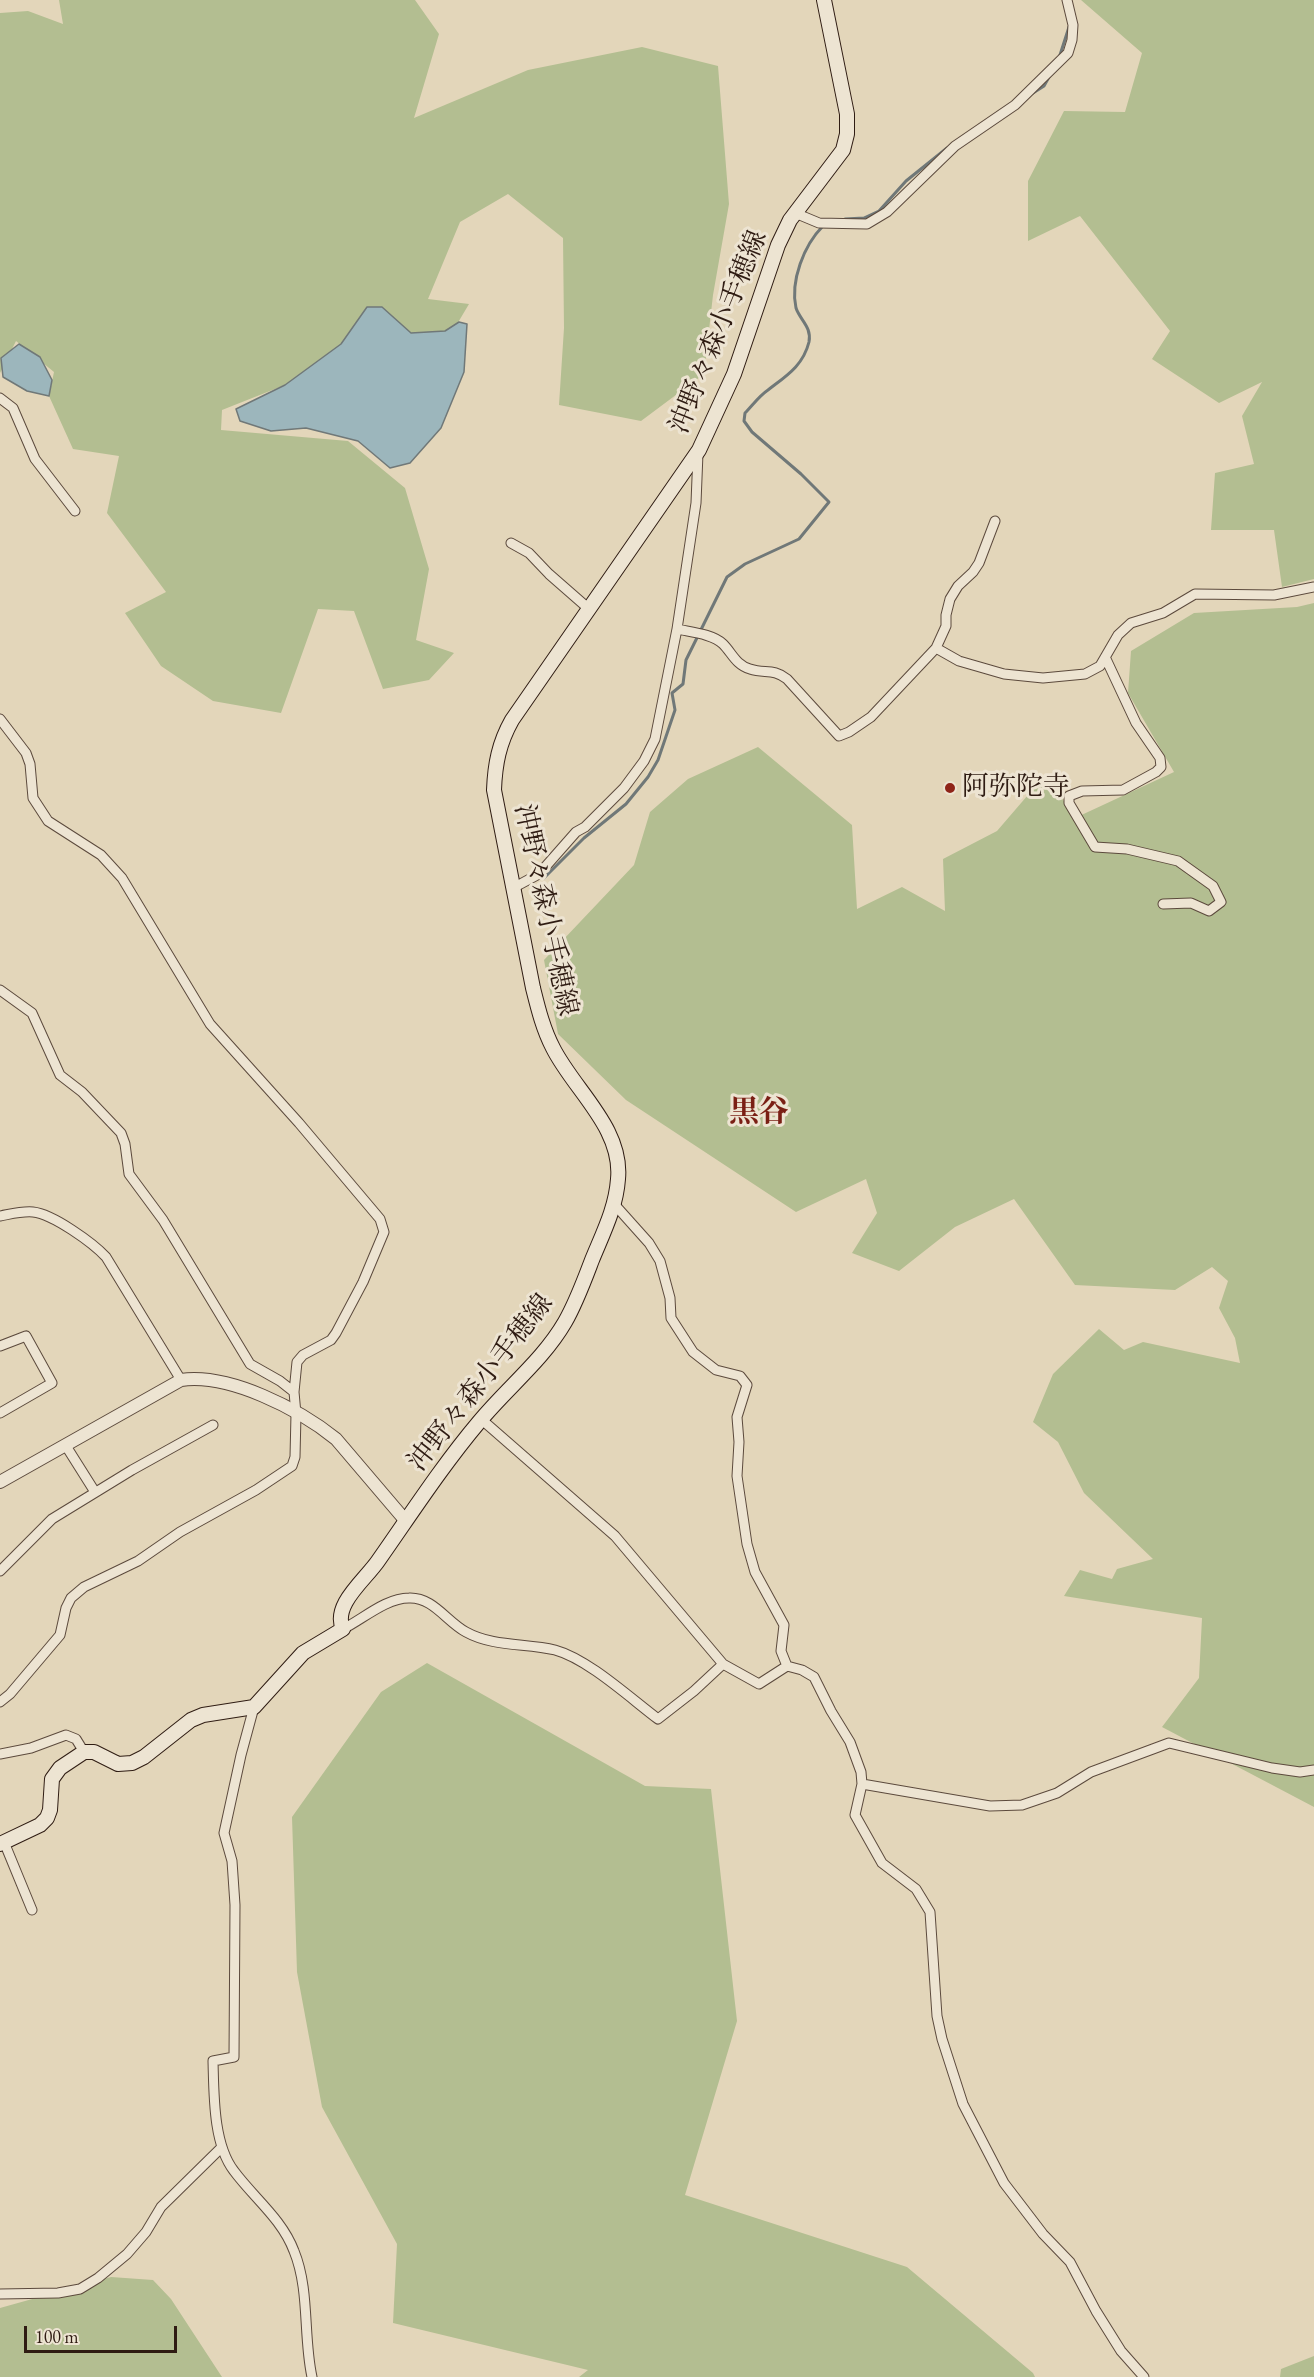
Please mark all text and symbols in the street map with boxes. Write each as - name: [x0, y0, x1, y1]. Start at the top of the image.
- street label: 沖野々森小手穂線: [664, 226, 774, 438]
- place label: 阿弥陀寺: [962, 772, 1070, 804]
- marker: 阿弥陀寺: [943, 781, 957, 795]
- street label: 沖野々森小手穂線: [507, 801, 583, 1019]
- district label: 黒谷: [729, 1095, 789, 1131]
- street label: 沖野々森小手穂線: [402, 1288, 560, 1478]
- scale bar: [27, 2314, 180, 2352]
- text: 100 m: [35, 2325, 79, 2348]

